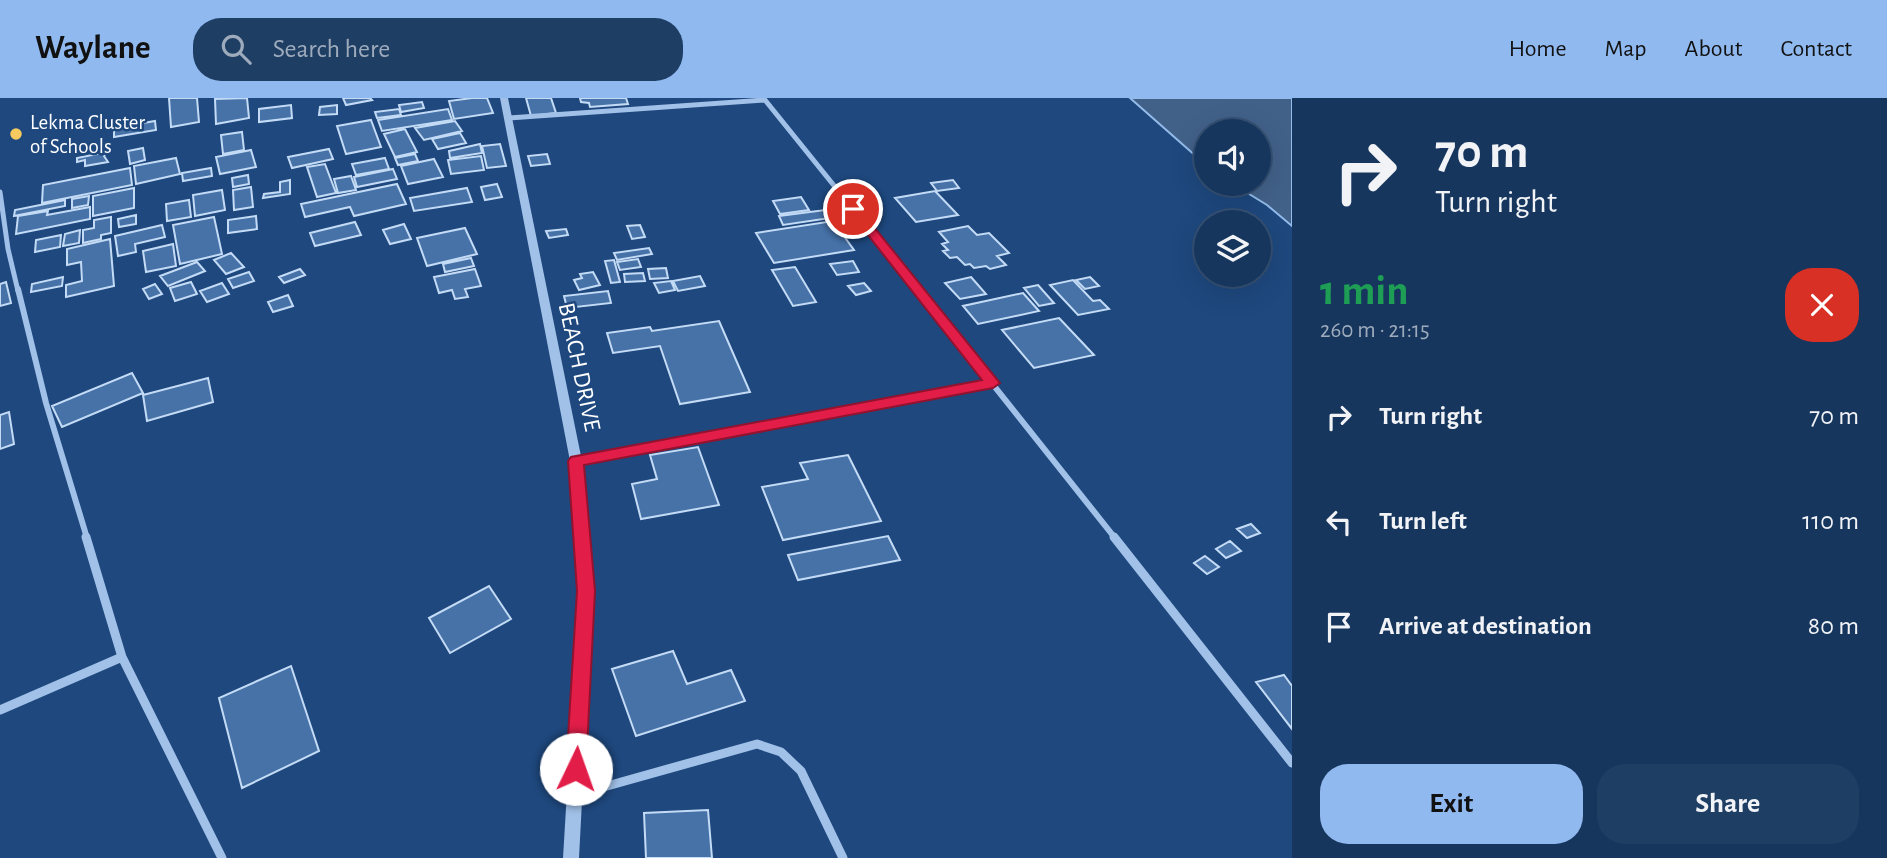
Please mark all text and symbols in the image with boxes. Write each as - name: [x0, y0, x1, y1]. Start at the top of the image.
- search box: [193, 18, 683, 81]
- icon: search: [217, 30, 255, 68]
- text: Waylane: [35, 32, 151, 65]
- text: Search here: [273, 36, 390, 62]
- text: Home: [1509, 37, 1567, 61]
- text: Map: [1605, 37, 1647, 61]
- text: About: [1685, 37, 1742, 61]
- text: Contact: [1780, 37, 1852, 61]
- place label: Lekma Cluster of Schools: [30, 112, 145, 157]
- map controls: [1194, 119, 1271, 287]
- button: sound: [1194, 119, 1271, 196]
- marker: Lekma Cluster of Schools: [8, 126, 24, 142]
- icon: right: [1320, 126, 1411, 217]
- text: 70 m: [1435, 128, 1529, 177]
- pin: [823, 179, 883, 239]
- text: Turn right: [1435, 186, 1557, 218]
- icon: arrive: [834, 190, 872, 228]
- button: layers: [1194, 210, 1271, 287]
- button: close: [1785, 268, 1859, 342]
- text: 1 min: [1320, 270, 1409, 312]
- street label: BEACH DRIVE: [554, 301, 604, 434]
- text: 260 m · 21:15: [1320, 319, 1430, 342]
- icon: right: [1320, 398, 1358, 436]
- text: Turn right: [1379, 403, 1482, 429]
- text: 70 m: [1809, 403, 1859, 429]
- icon: left: [1320, 503, 1358, 541]
- text: Turn left: [1379, 508, 1467, 534]
- text: 110 m: [1802, 508, 1859, 534]
- icon: arrive: [1320, 608, 1358, 646]
- text: Arrive at destination: [1379, 613, 1592, 639]
- text: 80 m: [1808, 613, 1859, 639]
- position arrow: [539, 732, 613, 806]
- button: Exit: [1320, 764, 1583, 844]
- button: Share: [1597, 764, 1859, 844]

